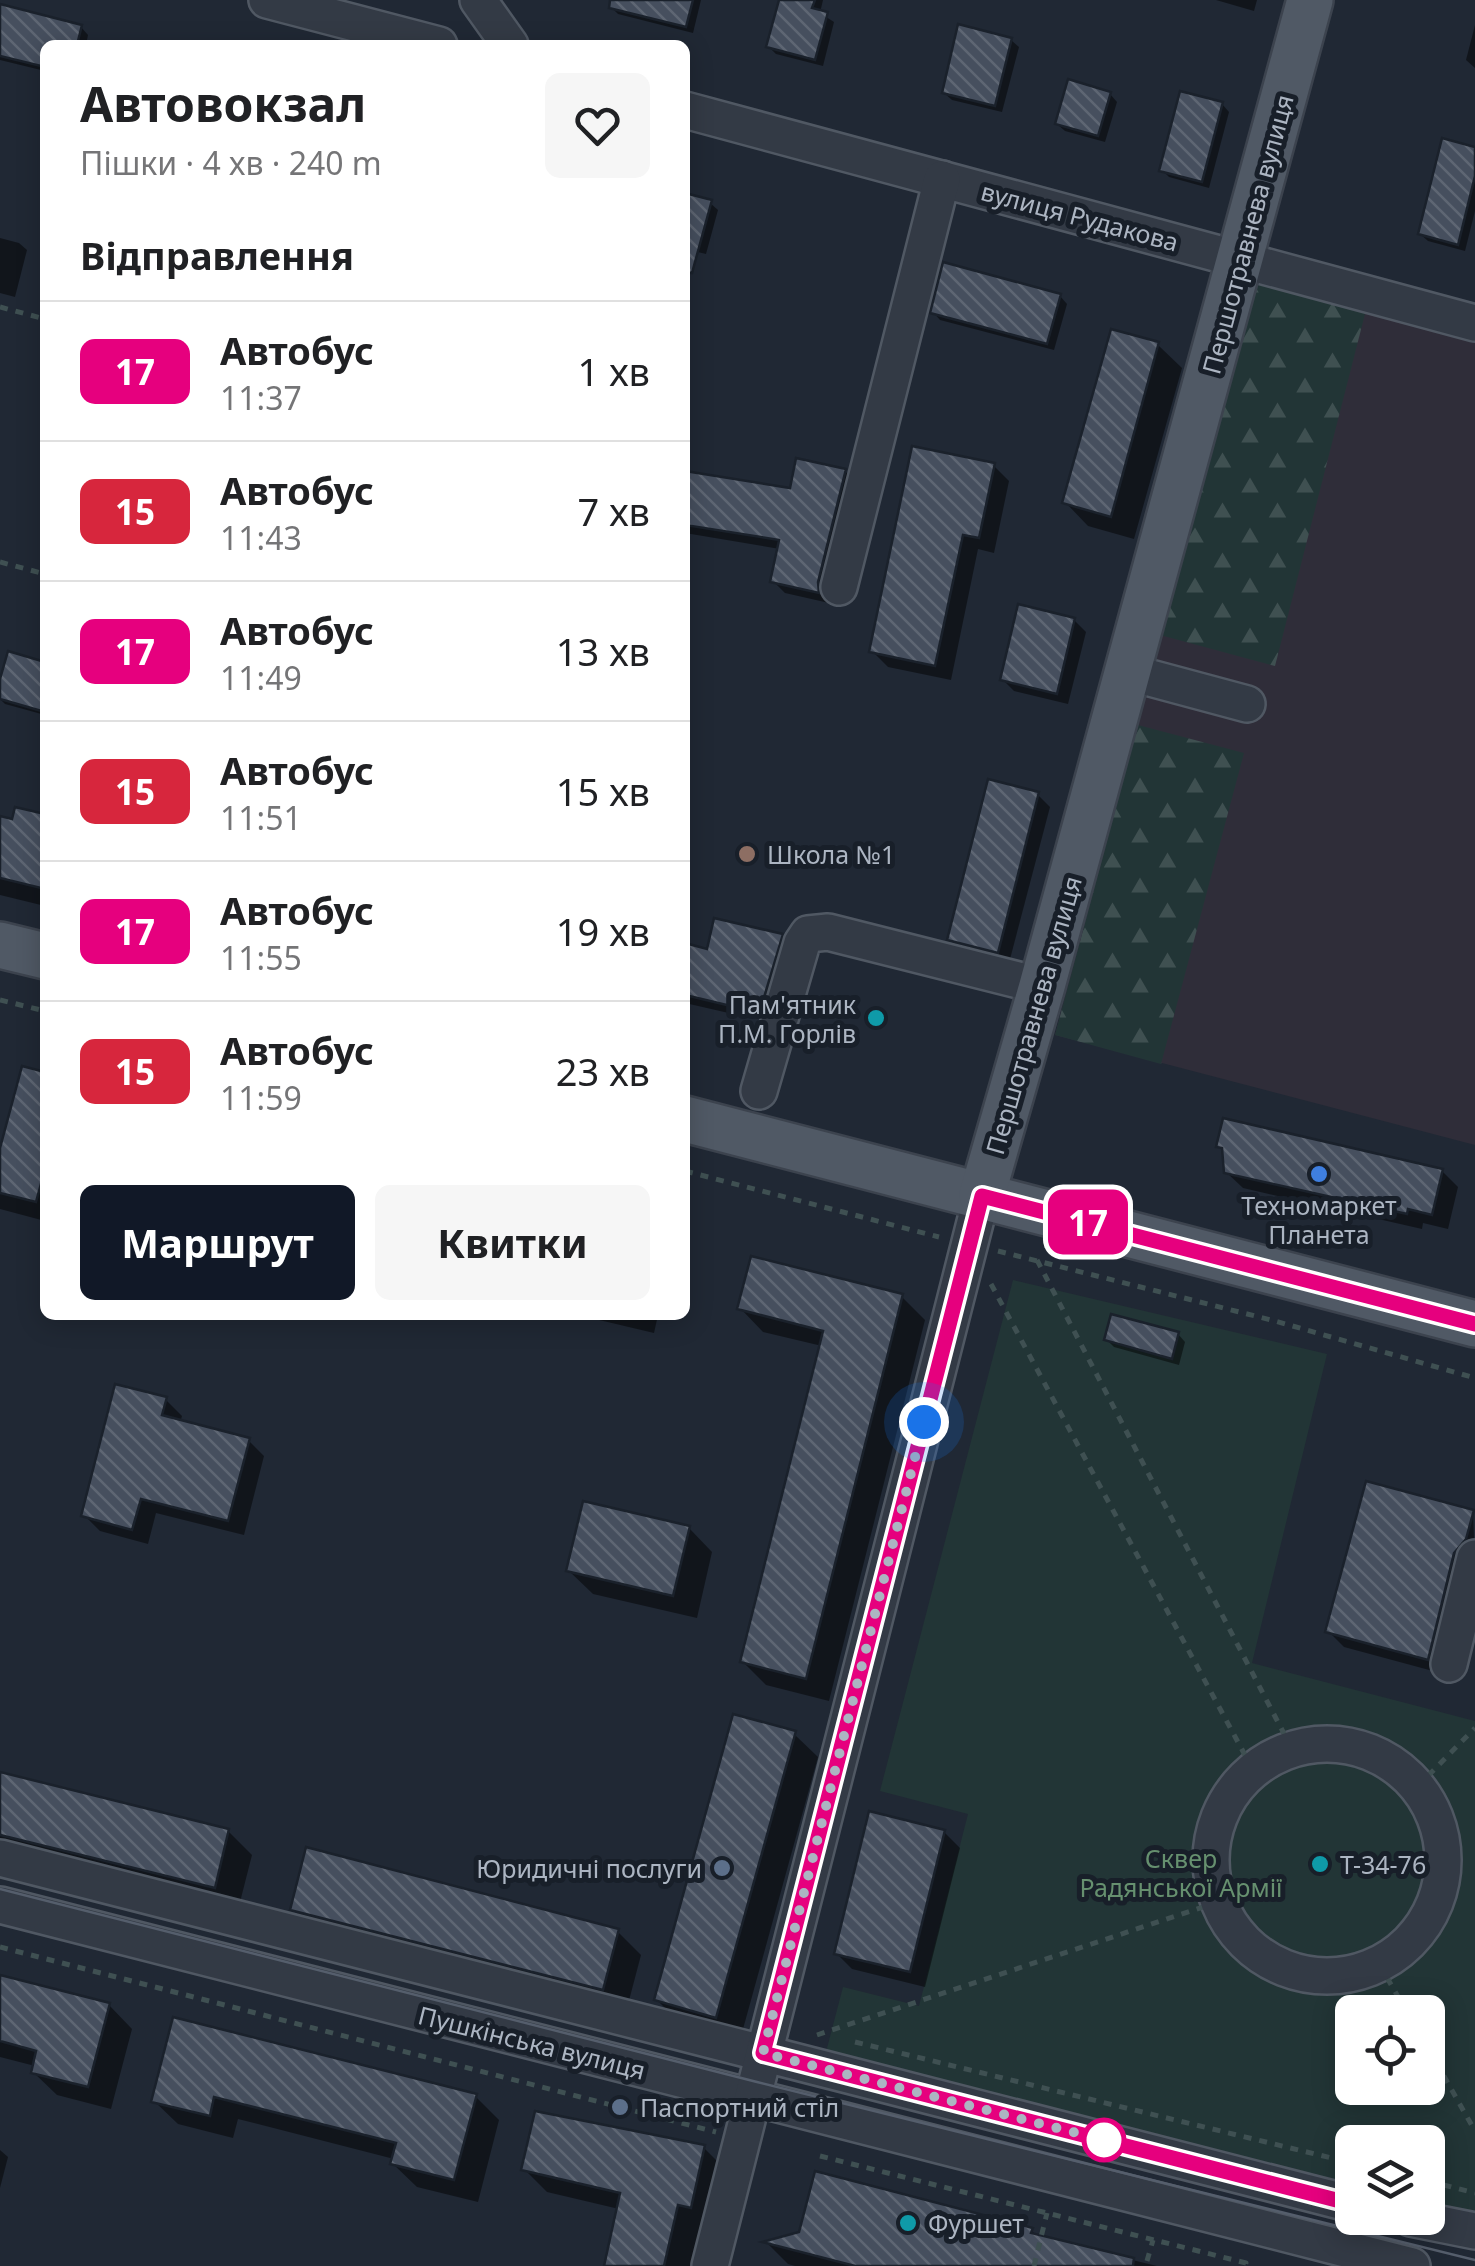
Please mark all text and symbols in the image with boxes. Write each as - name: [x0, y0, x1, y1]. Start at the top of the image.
- text: Автовокзал: [80, 71, 366, 136]
- button: heart: [545, 73, 650, 178]
- street label: Першотравнева вулиця: [1193, 91, 1301, 377]
- text: Пішки · 4 хв · 240 m: [80, 141, 382, 184]
- street label: вулиця Рудакова: [978, 173, 1182, 259]
- text: Відправлення: [80, 229, 354, 281]
- text: Автобус: [220, 324, 374, 376]
- text: 1 хв: [578, 345, 650, 397]
- text: 17: [115, 348, 155, 395]
- text: 11:37: [220, 376, 302, 419]
- text: Автобус: [220, 464, 374, 516]
- text: 7 хв: [578, 485, 650, 537]
- text: 15: [115, 488, 155, 535]
- text: 11:43: [220, 516, 302, 559]
- text: Автобус: [220, 604, 374, 656]
- text: 13 хв: [556, 625, 650, 677]
- text: 17: [115, 628, 155, 675]
- text: 11:49: [220, 656, 302, 699]
- text: Автобус: [220, 744, 374, 796]
- text: 15 хв: [556, 765, 650, 817]
- text: 15: [115, 768, 155, 815]
- text: 11:51: [220, 796, 302, 839]
- place label: Школа №1: [767, 837, 895, 871]
- marker: Школа №1: [736, 843, 758, 865]
- street label: Першотравнева вулиця: [977, 872, 1089, 1158]
- text: Автобус: [220, 884, 374, 936]
- text: 19 хв: [556, 905, 650, 957]
- text: 17: [115, 908, 155, 955]
- text: 11:55: [220, 936, 302, 979]
- place label: Пам'ятник П.М. Горлів: [718, 987, 857, 1050]
- marker: Пам'ятник П.М. Горлів: [865, 1007, 887, 1029]
- text: Автобус: [220, 1024, 374, 1076]
- text: 23 хв: [556, 1045, 650, 1097]
- text: 15: [115, 1048, 155, 1095]
- text: 11:59: [220, 1076, 302, 1119]
- marker: Техномаркет Планета: [1308, 1163, 1330, 1185]
- button: Маршрут: [80, 1185, 355, 1300]
- button: Квитки: [375, 1185, 650, 1300]
- place label: Техномаркет Планета: [1241, 1188, 1397, 1251]
- line badge: 17: [1043, 1190, 1133, 1254]
- text: 17: [1068, 1199, 1108, 1246]
- your location: [899, 1397, 949, 1447]
- park label: Сквер Радянської Армії: [1079, 1841, 1283, 1904]
- place label: Т-34-76: [1340, 1847, 1426, 1881]
- place label: Юридичні послуги: [476, 1851, 702, 1885]
- marker: Т-34-76: [1309, 1853, 1331, 1875]
- marker: Юридичні послуги: [711, 1857, 733, 1879]
- map controls: [1335, 1995, 1445, 2235]
- button: locate: [1335, 1995, 1445, 2105]
- street label: Пушкінська вулиця: [415, 1997, 649, 2087]
- place label: Паспортний стіл: [640, 2090, 839, 2124]
- marker: Паспортний стіл: [609, 2096, 631, 2118]
- unlabelled marker: [1083, 2119, 1125, 2161]
- button: layers: [1335, 2125, 1445, 2235]
- place label: Фуршет: [928, 2206, 1024, 2240]
- marker: Фуршет: [897, 2212, 919, 2234]

